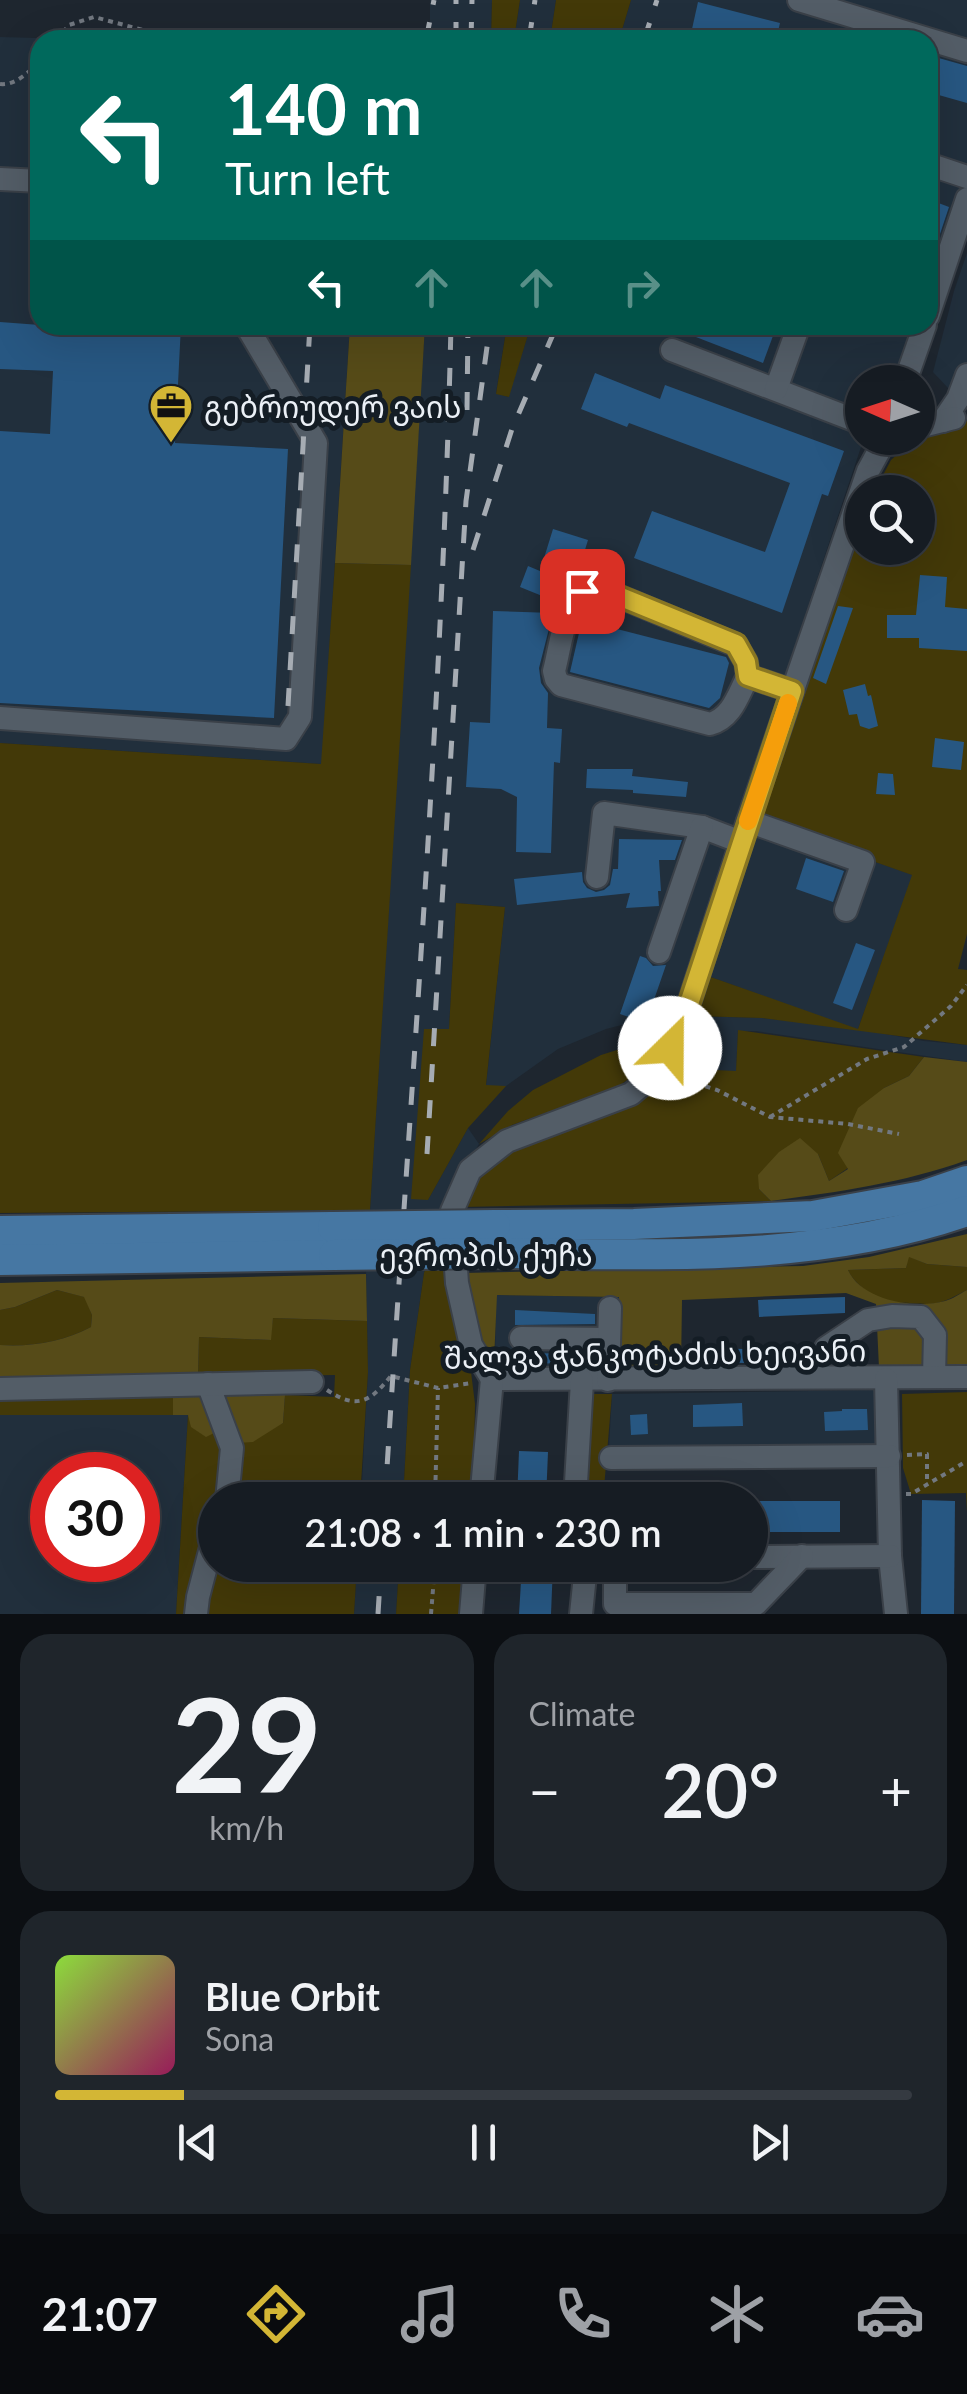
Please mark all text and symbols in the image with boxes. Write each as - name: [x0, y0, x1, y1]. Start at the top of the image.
- text: 140 m: [225, 66, 422, 150]
- icon: left: [60, 70, 190, 200]
- text: Turn left: [225, 151, 390, 205]
- icon: left: [299, 260, 354, 315]
- icon: ahead: [404, 260, 459, 315]
- icon: ahead: [509, 260, 564, 315]
- icon: right: [614, 260, 669, 315]
- north arrow: [845, 365, 935, 455]
- map controls: [845, 365, 935, 565]
- office icon: გებრიუდერ ვაის: [148, 383, 194, 444]
- place label: გებრიუდერ ვაის: [204, 388, 461, 426]
- button: search: [845, 475, 935, 565]
- pin: [540, 549, 625, 634]
- icon: arrive: [555, 564, 610, 619]
- position arrow: [618, 996, 722, 1100]
- street label: ევროპის ქუჩა: [379, 1236, 593, 1274]
- street label: შალვა ჭანკოტაძის ხეივანი: [443, 1331, 867, 1377]
- speed limit sign: 30: [30, 1452, 160, 1582]
- text: 21:08 · 1 min · 230 m: [305, 1509, 661, 1555]
- text: 29: [171, 1665, 322, 1821]
- text: Climate: [529, 1694, 635, 1733]
- text: 20°: [661, 1744, 779, 1834]
- text: −: [529, 1757, 560, 1823]
- text: +: [880, 1757, 912, 1823]
- text: km/h: [209, 1808, 284, 1847]
- text: Blue Orbit: [205, 1973, 380, 2019]
- text: Sona: [205, 2019, 274, 2058]
- icon: previous: [170, 2115, 225, 2170]
- icon: pause: [456, 2115, 511, 2170]
- icon: next: [742, 2115, 797, 2170]
- icon: directions: [241, 2279, 311, 2349]
- icon: music: [395, 2279, 465, 2349]
- icon: phone: [548, 2279, 618, 2349]
- icon: climate: [702, 2279, 772, 2349]
- icon: car: [855, 2279, 925, 2349]
- text: 21:07: [42, 2287, 158, 2341]

